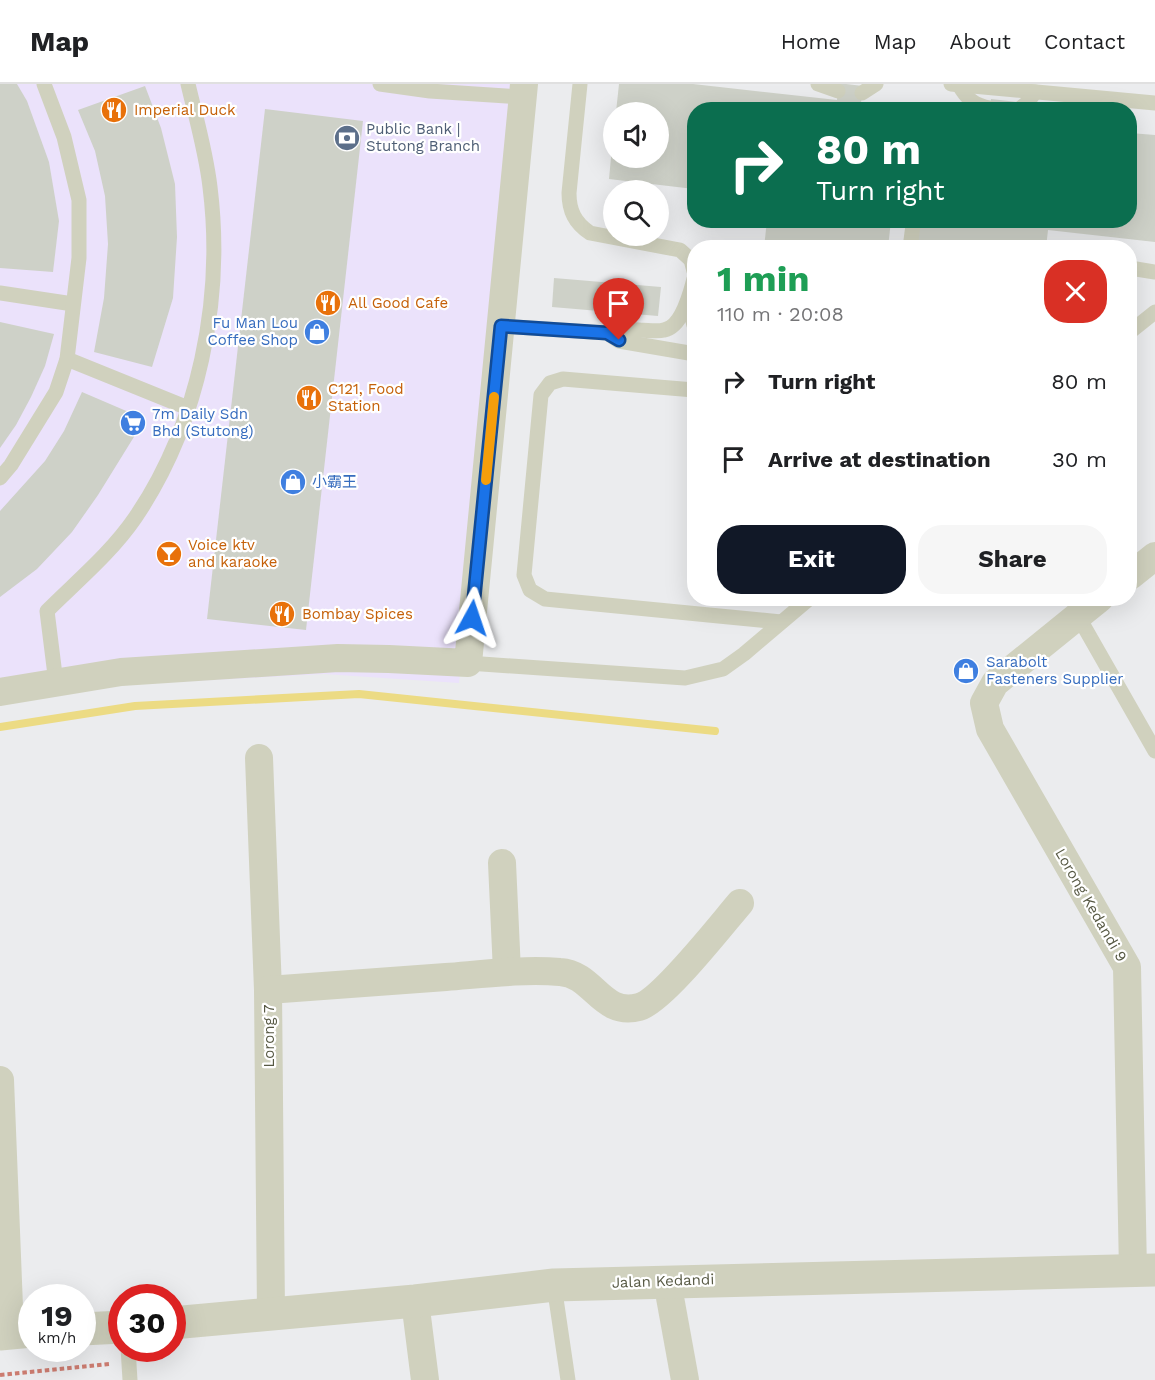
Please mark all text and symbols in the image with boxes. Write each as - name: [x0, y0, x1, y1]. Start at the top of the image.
- text: Map: [30, 25, 89, 58]
- text: Home: [781, 29, 841, 54]
- text: Map: [874, 29, 917, 54]
- text: About: [950, 29, 1011, 54]
- text: Contact: [1044, 29, 1125, 54]
- restaurant icon: Imperial Duck: [99, 95, 129, 125]
- place label: Imperial Duck: [134, 101, 236, 119]
- map controls: [603, 102, 669, 246]
- button: sound: [603, 102, 669, 168]
- place label: Public Bank | Stutong Branch: [366, 120, 480, 155]
- bank icon: Public Bank | Stutong Branch: [332, 123, 362, 153]
- text: 80 m: [816, 125, 921, 174]
- icon: right: [717, 126, 795, 204]
- text: Turn right: [816, 175, 945, 207]
- button: search: [603, 180, 669, 246]
- text: 1 min: [717, 258, 809, 300]
- button: close: [1044, 260, 1107, 323]
- pin: [593, 278, 644, 340]
- icon: arrive: [602, 287, 635, 320]
- restaurant icon: All Good Cafe: [313, 288, 343, 318]
- place label: All Good Cafe: [348, 294, 448, 312]
- text: 110 m · 20:08: [717, 302, 844, 326]
- place label: Fu Man Lou Coffee Shop: [208, 314, 298, 349]
- shop icon: Fu Man Lou Coffee Shop: [302, 317, 332, 347]
- icon: right: [717, 365, 750, 398]
- text: Turn right: [768, 369, 875, 394]
- text: 80 m: [1051, 369, 1107, 394]
- place label: C121, Food Station: [328, 380, 404, 415]
- restaurant icon: C121, Food Station: [294, 383, 324, 413]
- place label: 7m Daily Sdn Bhd (Stutong): [152, 405, 253, 440]
- supermarket icon: 7m Daily Sdn Bhd (Stutong): [118, 408, 148, 438]
- icon: arrive: [717, 443, 750, 476]
- text: Arrive at destination: [768, 447, 991, 472]
- text: 30 m: [1052, 447, 1107, 472]
- shop icon: 小霸王: [278, 467, 308, 497]
- place label: 小霸王: [312, 473, 357, 491]
- button: Exit: [717, 525, 906, 594]
- button: Share: [918, 525, 1107, 594]
- place label: Voice ktv and karaoke: [188, 536, 277, 571]
- bar icon: Voice ktv and karaoke: [154, 539, 184, 569]
- position arrow: [440, 586, 504, 650]
- restaurant icon: Bombay Spices: [267, 599, 297, 629]
- place label: Bombay Spices: [302, 605, 413, 623]
- place label: Sarabolt Fasteners Supplier: [986, 653, 1123, 688]
- shop icon: Sarabolt Fasteners Supplier: [951, 656, 981, 686]
- street label: Lorong Kedandi 9: [1051, 845, 1131, 965]
- street label: Lorong 7: [260, 1005, 278, 1067]
- street label: Jalan Kedandi: [611, 1270, 715, 1292]
- speed limit sign: 30: [108, 1284, 186, 1362]
- text: 19: [41, 1298, 73, 1333]
- text: km/h: [38, 1329, 76, 1347]

